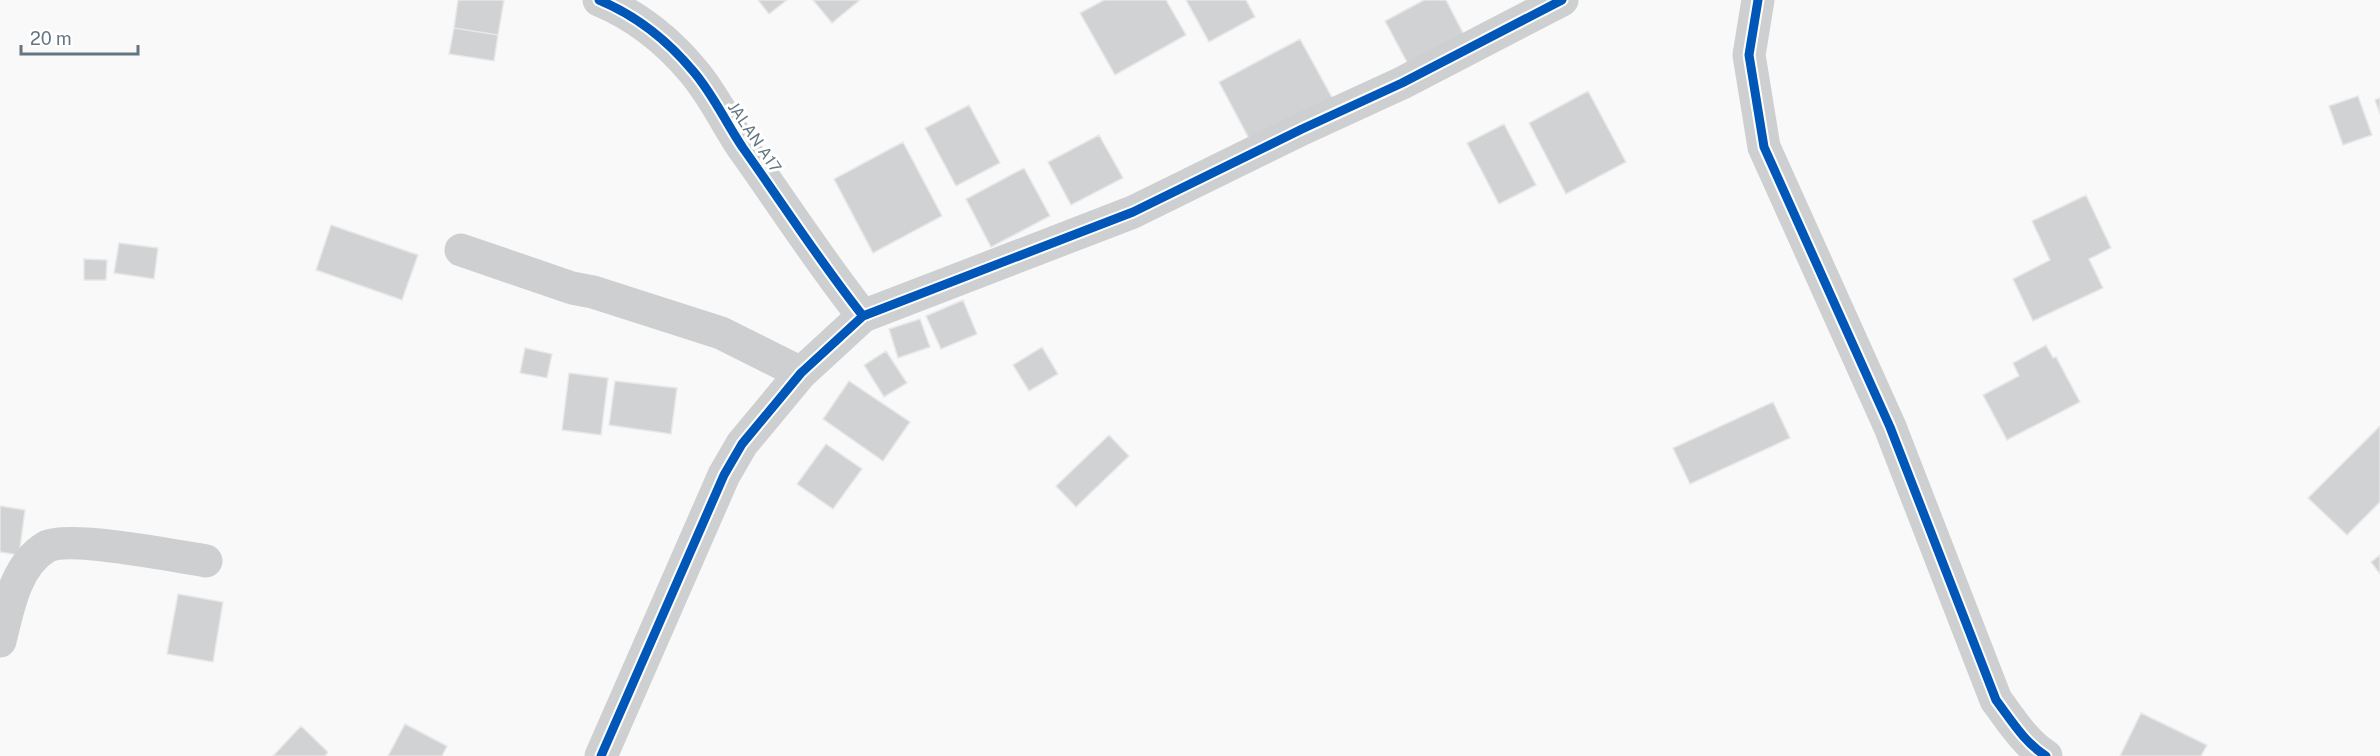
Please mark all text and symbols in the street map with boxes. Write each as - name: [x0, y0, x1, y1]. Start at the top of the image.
- scale bar: [21, 18, 138, 56]
- text: 20 m: [30, 28, 72, 49]
- street label: JALAN A17: [724, 98, 785, 176]

